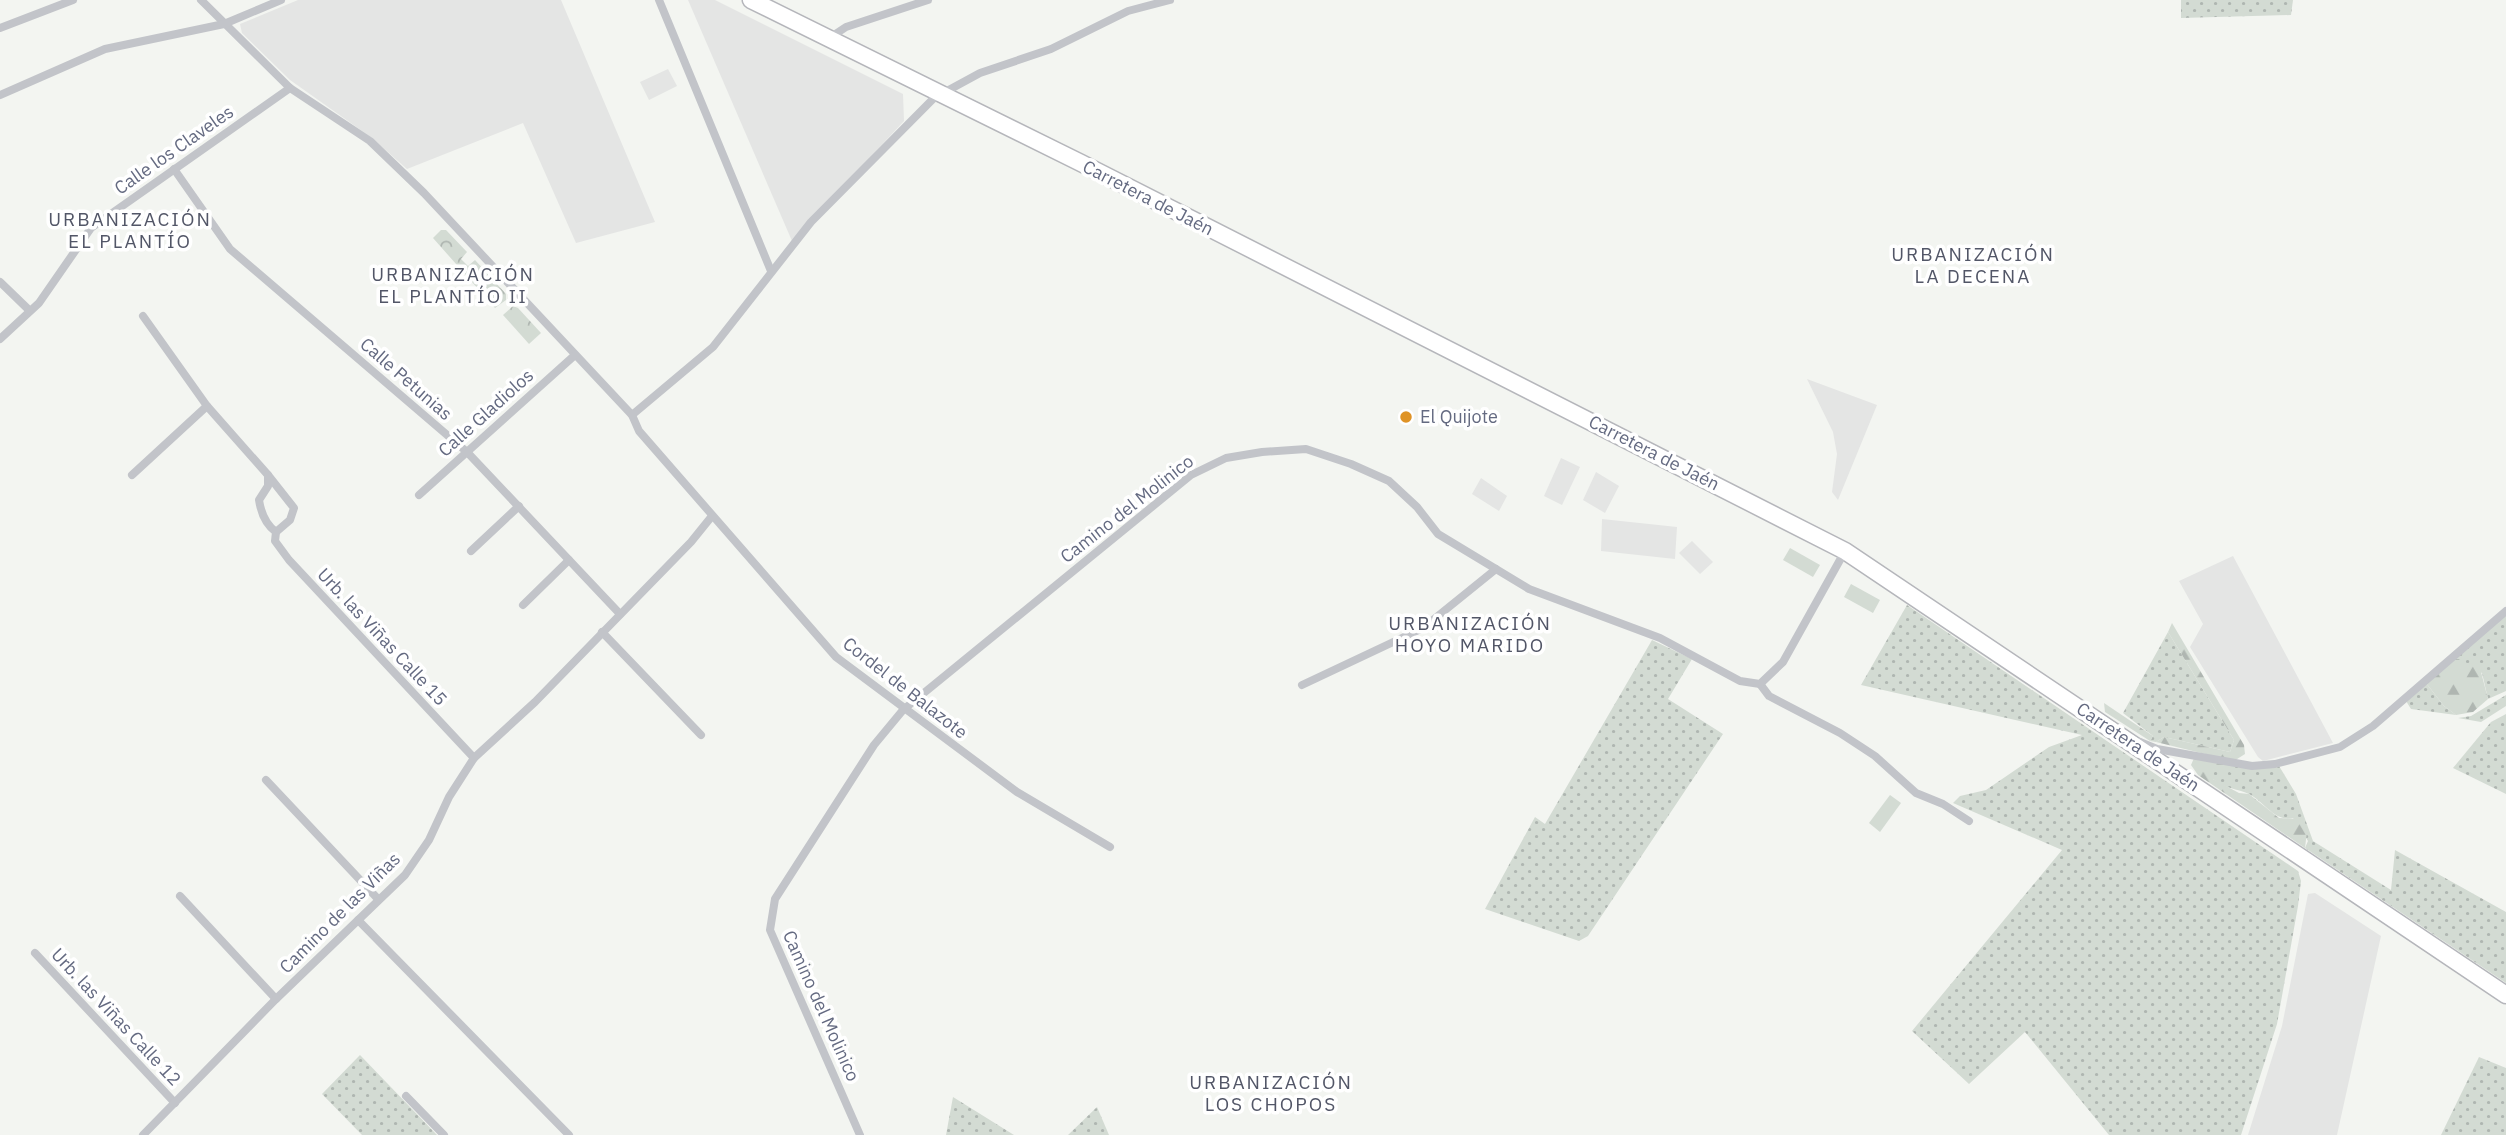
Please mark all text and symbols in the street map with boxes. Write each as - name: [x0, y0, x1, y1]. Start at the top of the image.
- street label: Calle los Claveles: [110, 100, 238, 199]
- street label: Carretera de Jaén: [1079, 155, 1218, 240]
- district label: URBANIZACIÓN EL PLANTÍO: [48, 207, 212, 253]
- district label: URBANIZACIÓN LA DECENA: [1891, 242, 2055, 288]
- district label: URBANIZACIÓN EL PLANTÍO II: [371, 262, 535, 308]
- street label: Calle Petunias: [355, 332, 457, 425]
- street label: Calle Gladiolos: [433, 364, 538, 461]
- place label: El Quijote: [1420, 405, 1498, 428]
- marker: El Quijote: [1398, 409, 1414, 425]
- street label: Carretera de Jaén: [1585, 410, 1724, 495]
- street label: Camino del Molinico: [1055, 449, 1198, 568]
- street label: Urb. las Viñas Calle 15: [313, 563, 452, 710]
- district label: URBANIZACIÓN HOYO MARIDO: [1388, 611, 1552, 657]
- street label: Cordel de Balazote: [838, 632, 972, 744]
- street label: Carretera de Jaén: [2072, 697, 2204, 796]
- street label: Camino de las Viñas: [274, 847, 405, 978]
- street label: Camino del Molinico: [778, 927, 865, 1085]
- street label: Urb. las Viñas Calle 12: [47, 943, 186, 1090]
- district label: URBANIZACIÓN LOS CHOPOS: [1189, 1070, 1353, 1116]

